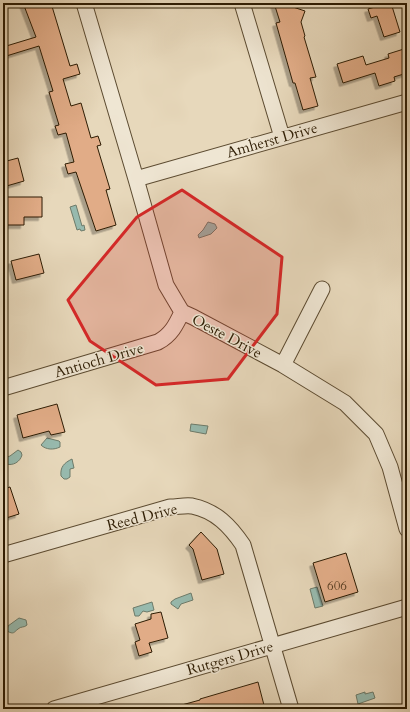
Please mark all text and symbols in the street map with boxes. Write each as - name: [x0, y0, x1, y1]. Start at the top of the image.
- street label: Amherst Drive: [224, 117, 320, 163]
- street label: Oeste Drive: [188, 309, 266, 363]
- street label: Antioch Drive: [52, 338, 146, 382]
- street label: Reed Drive: [104, 499, 180, 535]
- house number: 606: [327, 577, 347, 595]
- street label: Rutgers Drive: [184, 636, 276, 680]

